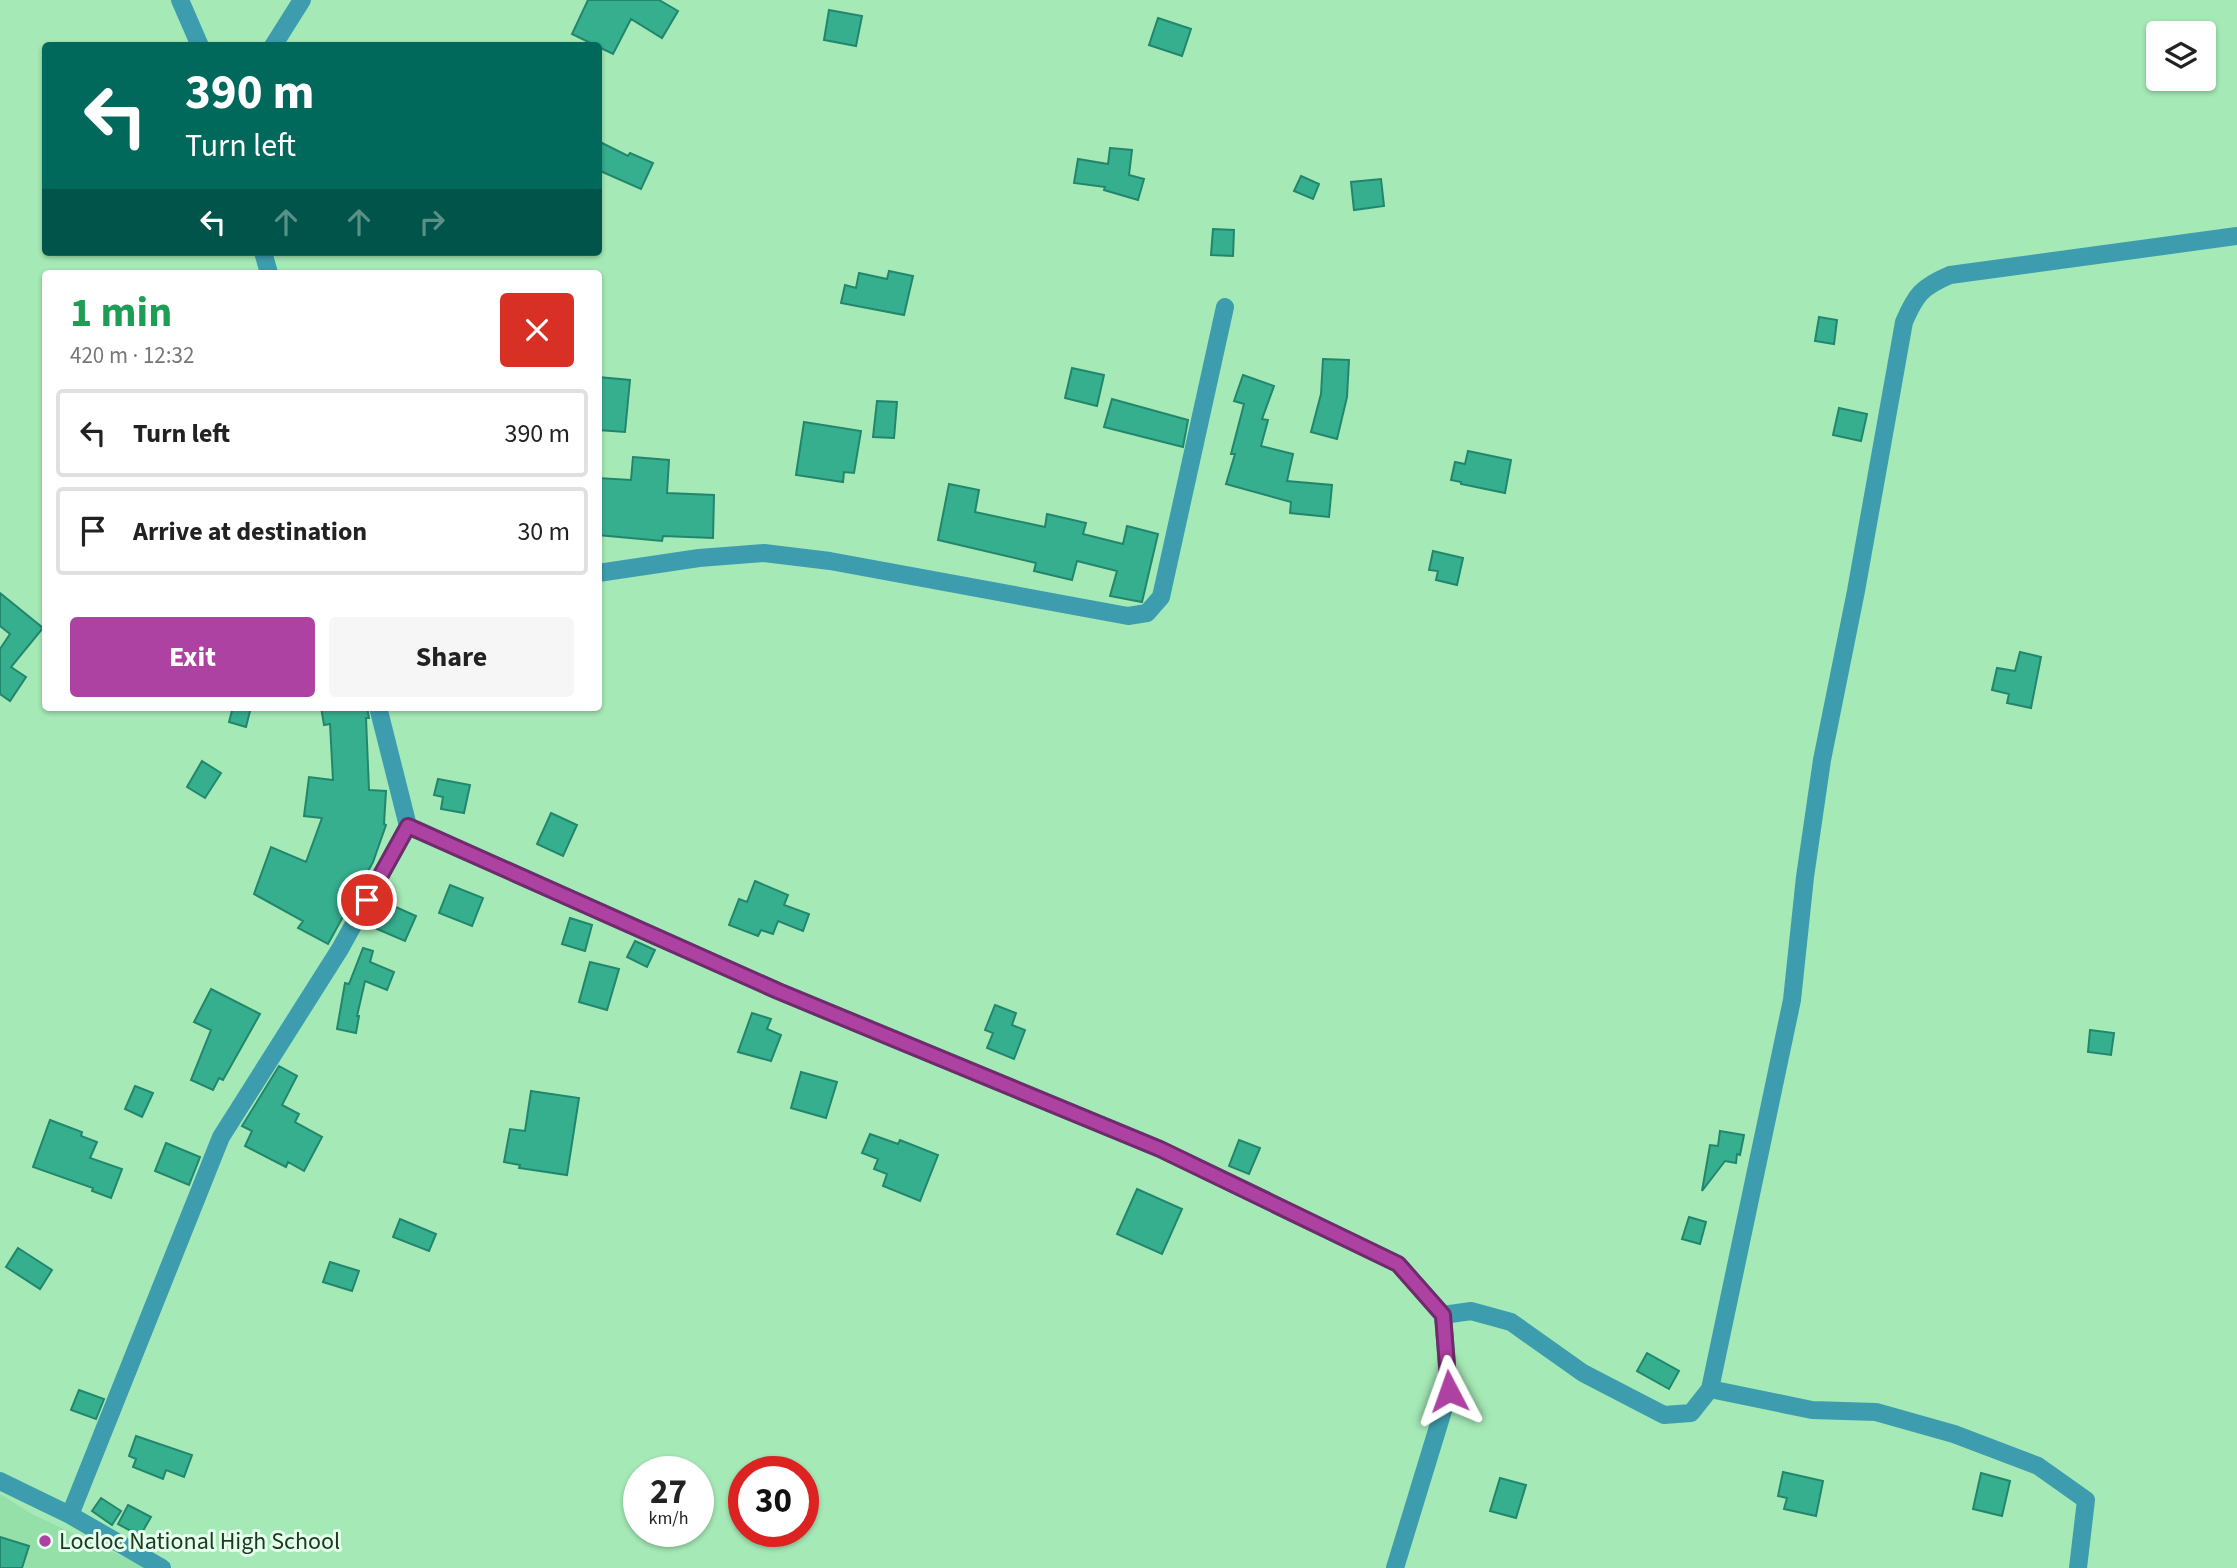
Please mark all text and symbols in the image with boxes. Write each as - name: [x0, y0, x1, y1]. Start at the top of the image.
- map controls: [2146, 21, 2216, 91]
- button: layers: [2146, 21, 2216, 91]
- text: 390 m: [185, 58, 314, 128]
- icon: left: [70, 70, 161, 161]
- text: Turn left: [185, 123, 296, 169]
- icon: left: [194, 203, 232, 241]
- icon: ahead: [267, 203, 305, 241]
- icon: ahead: [340, 203, 378, 241]
- icon: right: [413, 203, 451, 241]
- text: 1 min: [70, 283, 172, 343]
- button: close: [500, 293, 574, 367]
- text: 420 m · 12:32: [70, 339, 194, 372]
- icon: left: [74, 414, 112, 452]
- text: Turn left: [133, 415, 230, 452]
- text: 390 m: [504, 415, 570, 452]
- icon: arrive: [74, 512, 112, 550]
- text: Arrive at destination: [133, 513, 367, 550]
- text: 30 m: [517, 513, 570, 550]
- button: Exit: [70, 617, 315, 697]
- button: Share: [329, 617, 574, 697]
- pin: [337, 870, 397, 930]
- icon: arrive: [348, 881, 386, 919]
- position arrow: [1412, 1354, 1486, 1428]
- speed limit sign: 30: [728, 1456, 819, 1547]
- text: 27: [650, 1467, 687, 1517]
- text: km/h: [649, 1506, 688, 1531]
- place label: Locloc National High School: [59, 1524, 340, 1559]
- marker: Locloc National High School: [37, 1533, 53, 1549]

